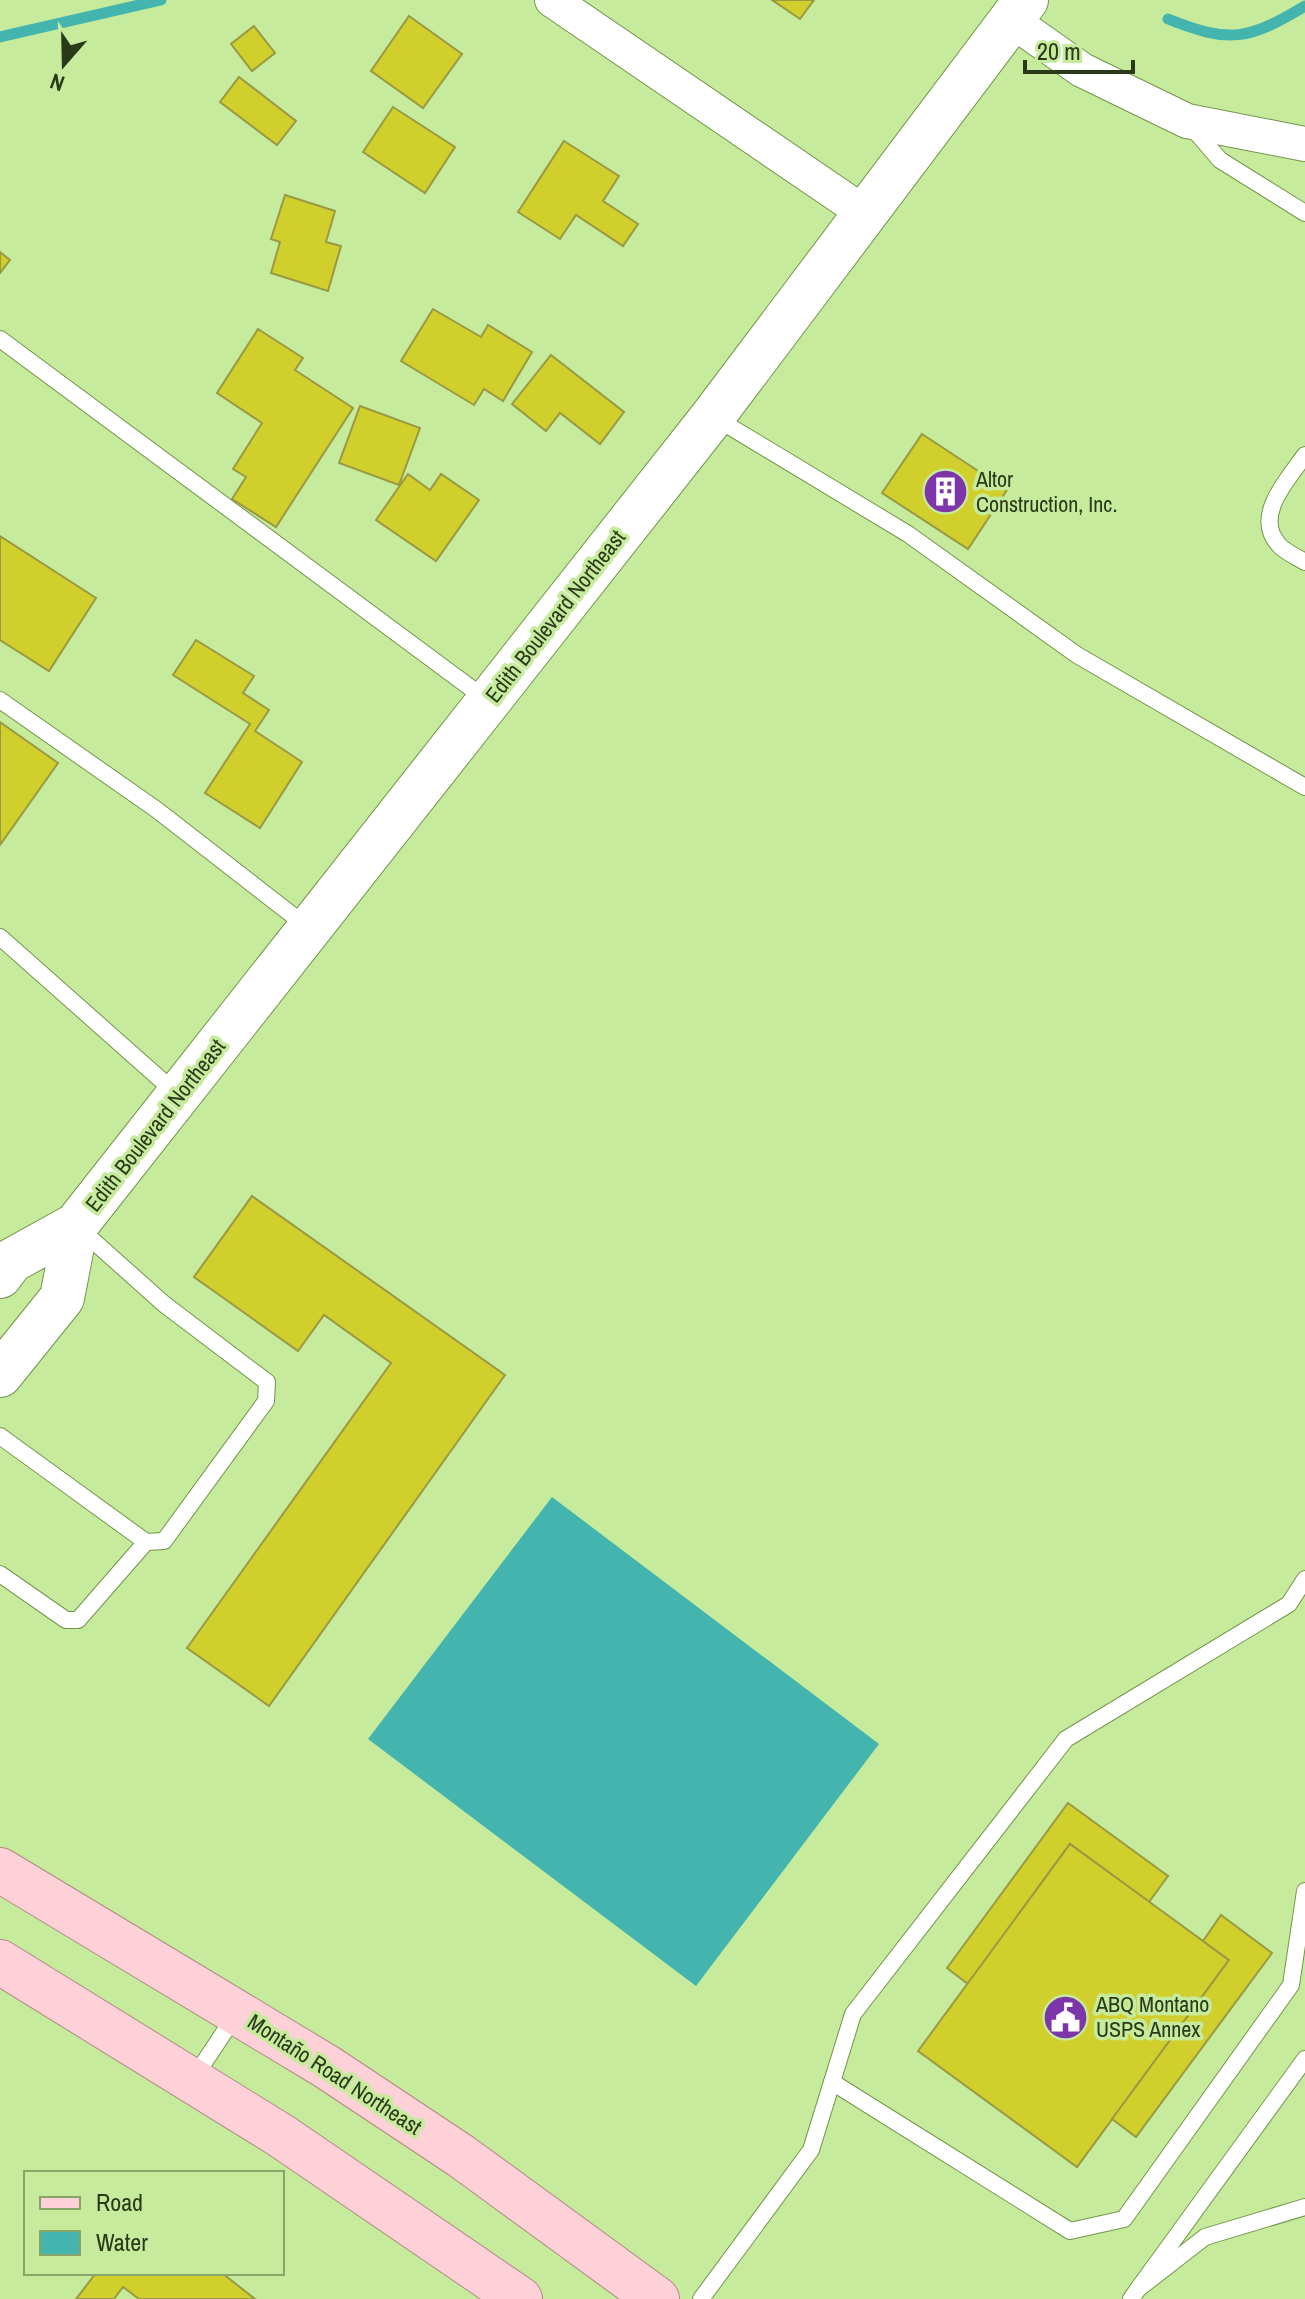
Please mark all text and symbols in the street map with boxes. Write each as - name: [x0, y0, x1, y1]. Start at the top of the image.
- north arrow: [24, 24, 104, 104]
- scale bar: [1025, 24, 1133, 74]
- text: 20 m: [1037, 35, 1081, 67]
- text: N: [46, 66, 68, 99]
- place label: Altor Construction, Inc.: [975, 464, 1117, 519]
- building icon: Altor Construction, Inc.: [921, 468, 969, 516]
- street label: Edith Boulevard Northeast: [478, 523, 632, 709]
- street label: Edith Boulevard Northeast: [78, 1032, 232, 1218]
- place label: ABQ Montano USPS Annex: [1095, 1989, 1209, 2044]
- public building icon: ABQ Montano USPS Annex: [1041, 1993, 1089, 2041]
- street label: Montaño Road Northeast: [242, 2007, 428, 2141]
- legend: [24, 2171, 284, 2275]
- text: Road: [96, 2186, 143, 2218]
- text: Water: [96, 2226, 148, 2258]

